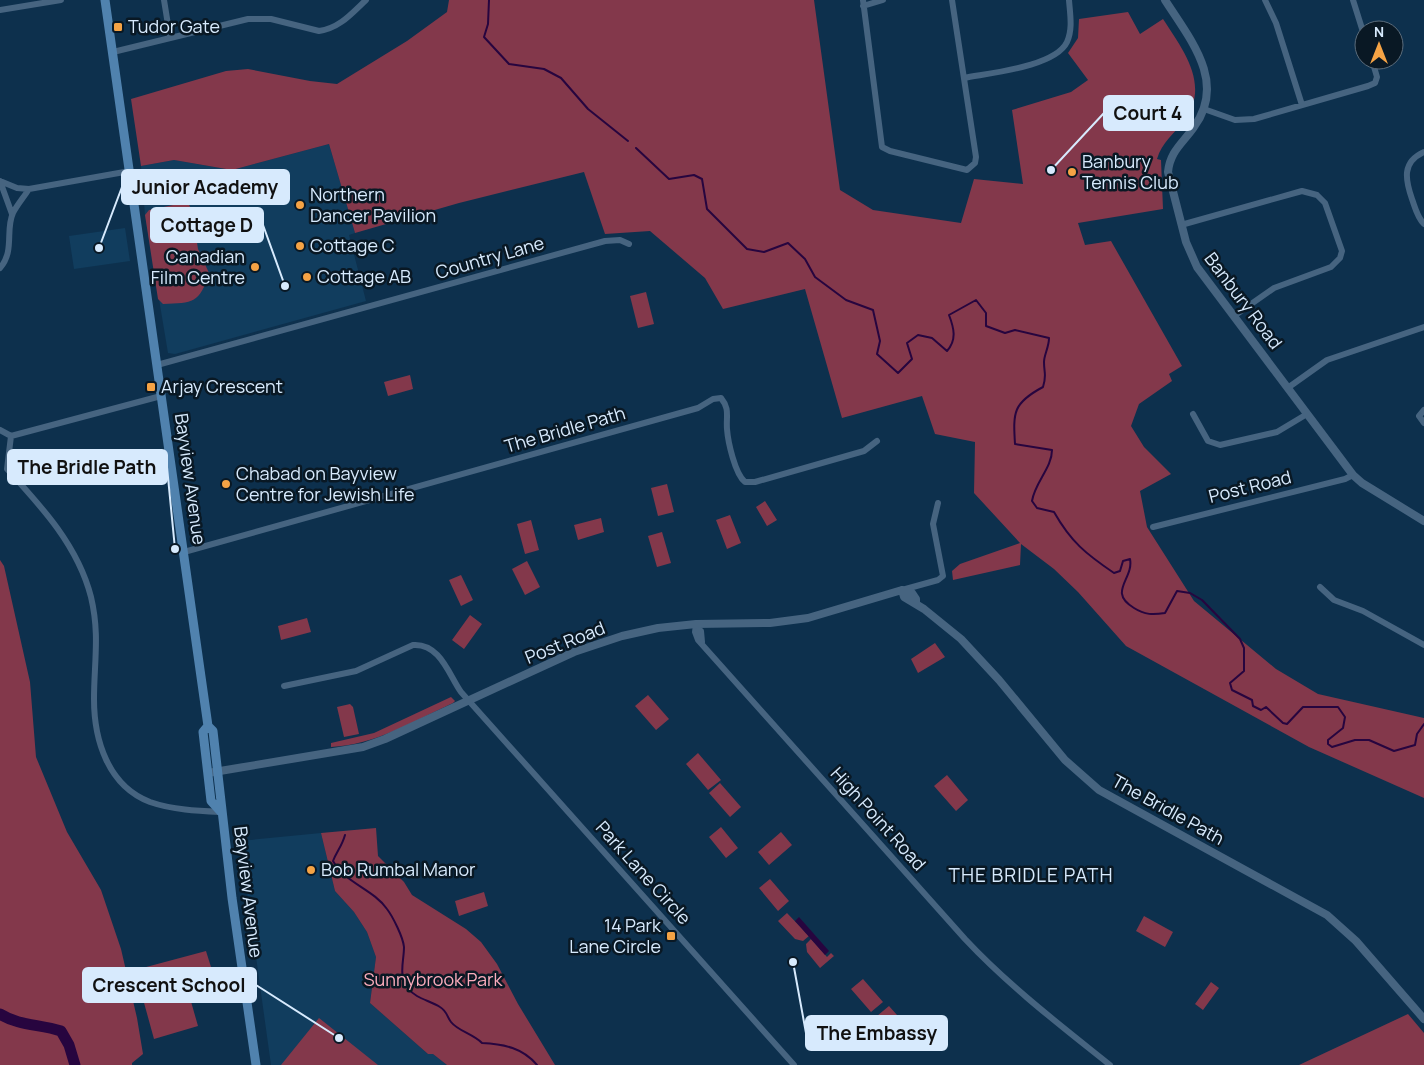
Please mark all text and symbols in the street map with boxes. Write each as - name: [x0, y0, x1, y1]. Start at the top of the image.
- place label: Tudor Gate: [128, 14, 220, 38]
- north arrow: [1354, 20, 1404, 70]
- marker: Tudor Gate: [112, 21, 124, 33]
- text: N: [1374, 22, 1384, 41]
- callout: Court 4: [1104, 96, 1193, 130]
- text: Court 4: [1114, 100, 1182, 126]
- place label: Banbury Tennis Club: [1082, 149, 1179, 194]
- marker: Banbury Tennis Club: [1066, 166, 1078, 178]
- callout: Junior Academy: [122, 170, 289, 204]
- text: Junior Academy: [132, 174, 279, 200]
- place label: Northern Dancer Pavilion: [310, 182, 436, 227]
- marker: Northern Dancer Pavilion: [294, 199, 306, 211]
- callout: Cottage D: [151, 208, 263, 242]
- text: Cottage D: [161, 212, 253, 238]
- street label: Country Lane: [433, 230, 547, 284]
- place label: Cottage C: [310, 233, 395, 257]
- marker: Cottage C: [294, 240, 306, 252]
- place label: Canadian Film Centre: [151, 244, 245, 289]
- street label: Banbury Road: [1200, 247, 1288, 354]
- marker: Canadian Film Centre: [249, 261, 261, 273]
- place label: Cottage AB: [317, 264, 411, 288]
- marker: Cottage AB: [301, 271, 313, 283]
- place label: Arjay Crescent: [161, 374, 283, 398]
- marker: Arjay Crescent: [145, 381, 157, 393]
- street label: The Bridle Path: [502, 400, 628, 458]
- street label: Bayview Avenue: [170, 412, 212, 546]
- callout: The Bridle Path: [8, 450, 167, 484]
- text: The Bridle Path: [18, 454, 156, 480]
- place label: Chabad on Bayview Centre for Jewish Life: [236, 461, 414, 506]
- street label: Post Road: [1206, 464, 1294, 508]
- marker: Chabad on Bayview Centre for Jewish Life: [220, 478, 232, 490]
- street label: Post Road: [521, 615, 608, 669]
- street label: High Point Road: [826, 762, 932, 875]
- street label: The Bridle Path: [1108, 768, 1229, 850]
- street label: Park Lane Circle: [591, 816, 697, 929]
- street label: Bayview Avenue: [229, 825, 269, 959]
- place label: Bob Rumbal Manor: [321, 857, 476, 881]
- district label: THE BRIDLE PATH: [949, 862, 1113, 888]
- marker: Bob Rumbal Manor: [305, 864, 317, 876]
- place label: 14 Park Lane Circle: [569, 913, 662, 958]
- marker: 14 Park Lane Circle: [665, 930, 677, 942]
- park label: Sunnybrook Park: [364, 967, 504, 991]
- callout: Crescent School: [83, 968, 256, 1002]
- text: Crescent School: [93, 972, 246, 998]
- callout: The Embassy: [806, 1016, 947, 1050]
- text: The Embassy: [817, 1020, 938, 1046]

